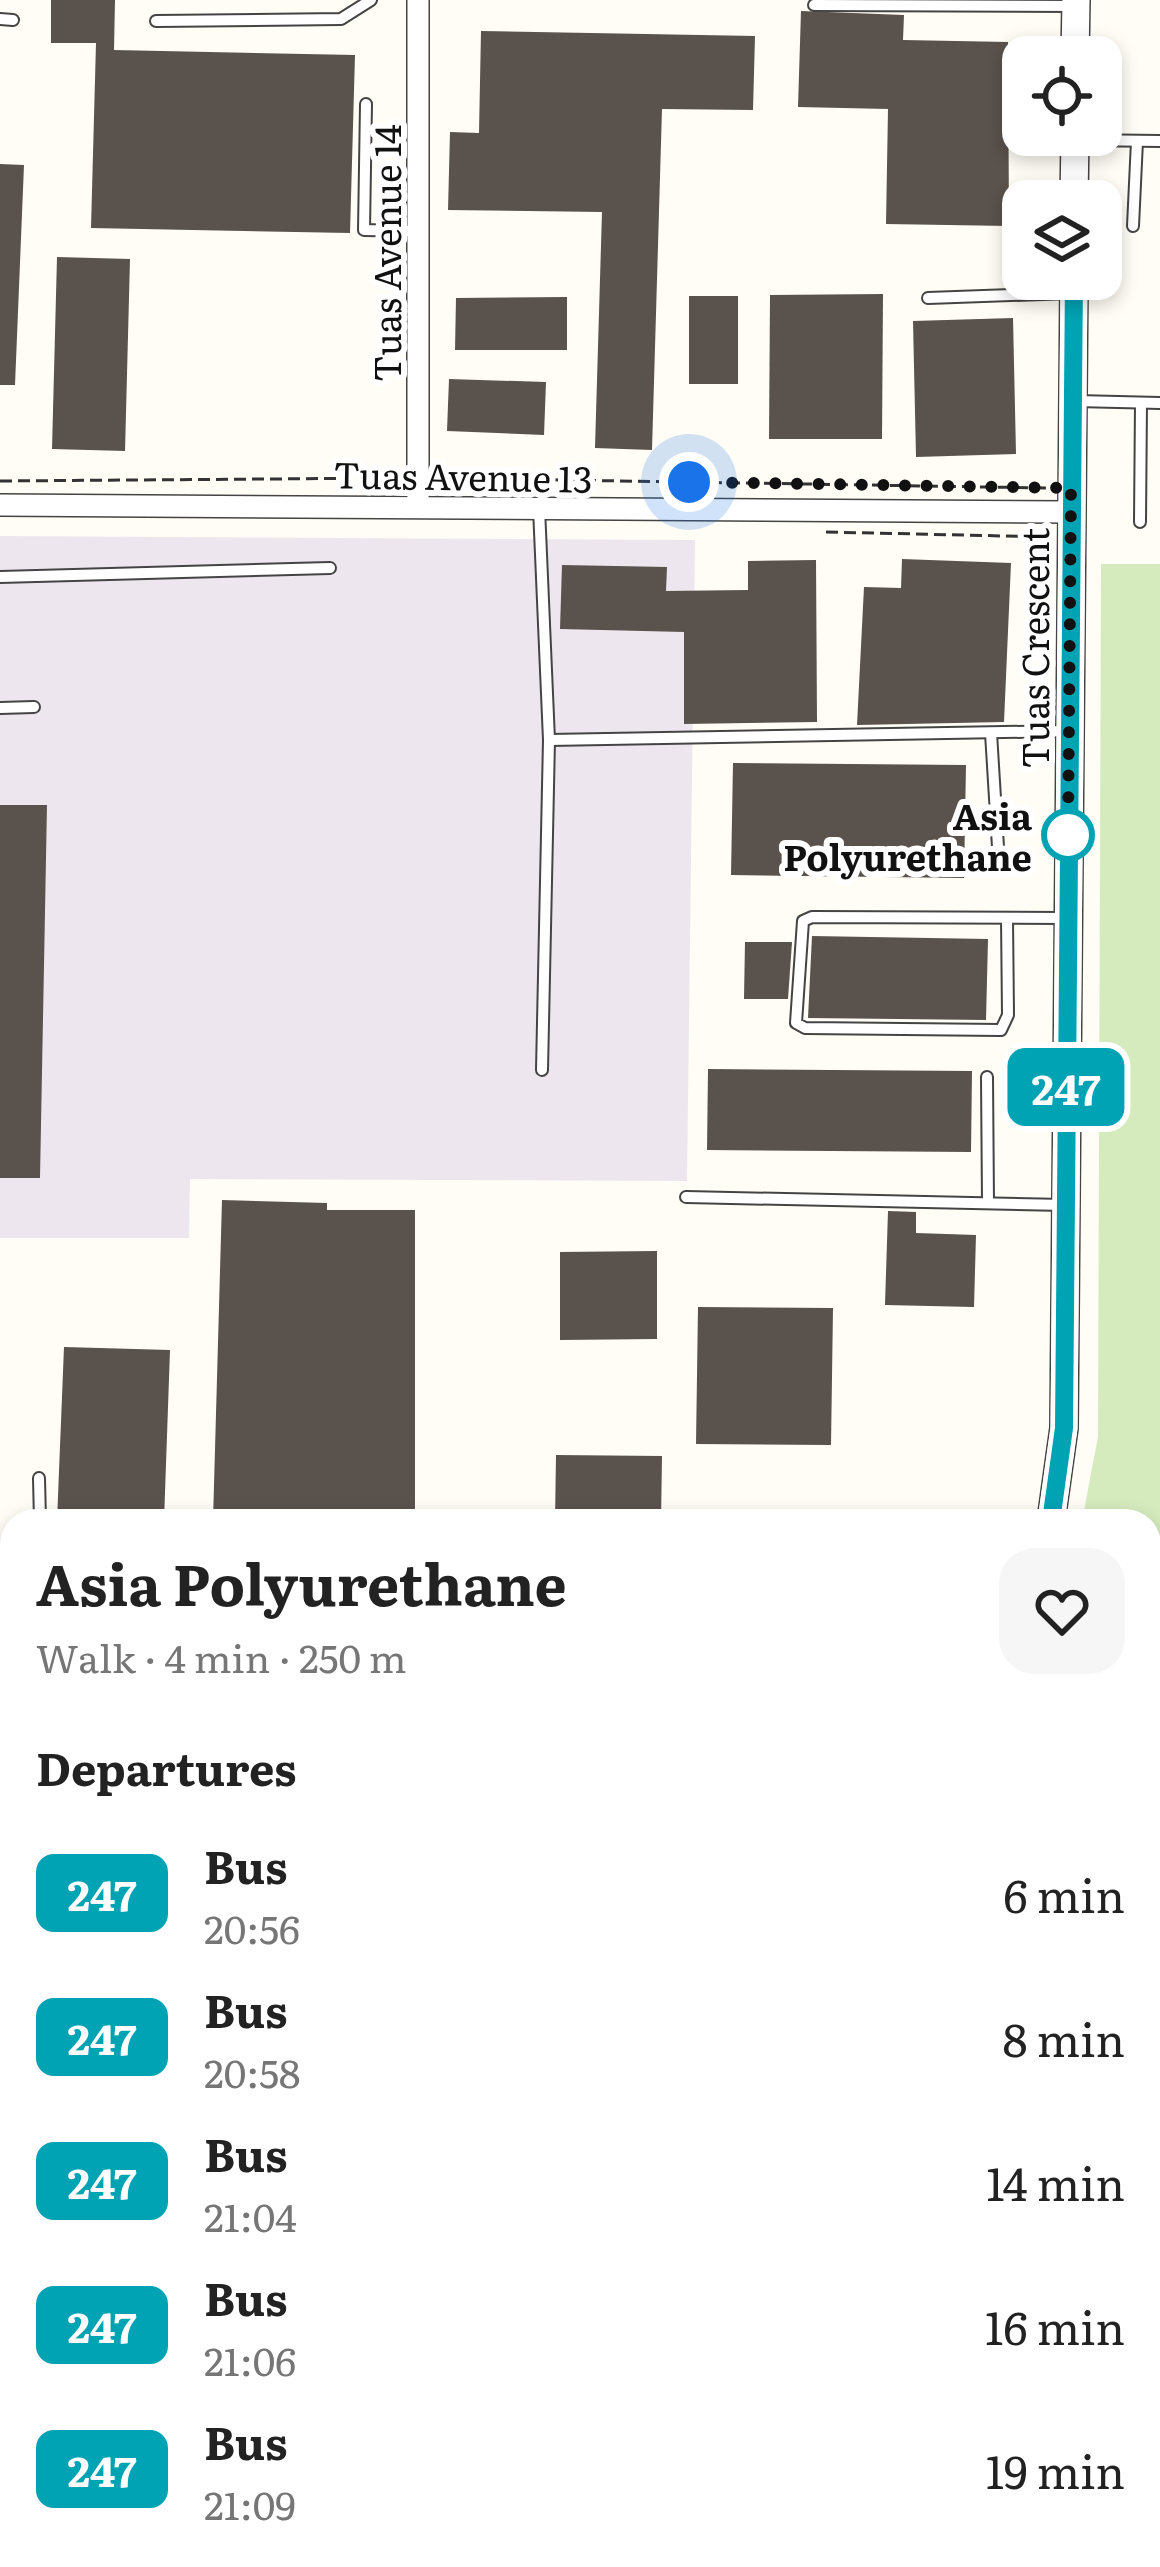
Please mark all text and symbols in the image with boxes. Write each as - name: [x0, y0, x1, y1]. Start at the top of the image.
- map controls: [1002, 36, 1122, 300]
- button: locate: [1002, 36, 1122, 156]
- street label: Tuas Avenue 14: [359, 124, 412, 382]
- button: layers: [1002, 180, 1122, 300]
- street label: Tuas Avenue 13: [333, 446, 593, 504]
- your location: [659, 452, 719, 512]
- street label: Tuas Crescent: [1007, 527, 1060, 768]
- place label: Asia Polyurethane: [783, 788, 1032, 882]
- marker: Asia Polyurethane: [1043, 810, 1093, 860]
- line badge: 247: [997, 1048, 1135, 1126]
- text: 247: [1031, 1056, 1101, 1118]
- text: Asia Polyurethane: [36, 1539, 567, 1624]
- button: heart: [999, 1548, 1125, 1674]
- text: Walk · 4 min · 250 m: [36, 1627, 407, 1685]
- text: Departures: [36, 1733, 297, 1800]
- text: Bus: [204, 1831, 288, 1898]
- text: 6 min: [1003, 1860, 1125, 1927]
- text: 247: [67, 1862, 137, 1924]
- text: 20:56: [204, 1898, 300, 1956]
- text: Bus: [204, 1975, 288, 2042]
- text: 8 min: [1003, 2004, 1125, 2071]
- text: 247: [67, 2006, 137, 2068]
- text: 20:58: [204, 2042, 301, 2100]
- text: Bus: [204, 2119, 288, 2186]
- text: 14 min: [986, 2148, 1125, 2215]
- text: 247: [67, 2150, 137, 2212]
- text: 21:04: [204, 2186, 297, 2244]
- text: Bus: [204, 2263, 288, 2330]
- text: 16 min: [985, 2292, 1125, 2359]
- text: 247: [67, 2294, 137, 2356]
- text: 21:06: [204, 2330, 296, 2388]
- text: Bus: [204, 2407, 288, 2474]
- text: 19 min: [986, 2436, 1125, 2503]
- text: 247: [67, 2438, 137, 2500]
- text: 21:09: [204, 2474, 296, 2532]

